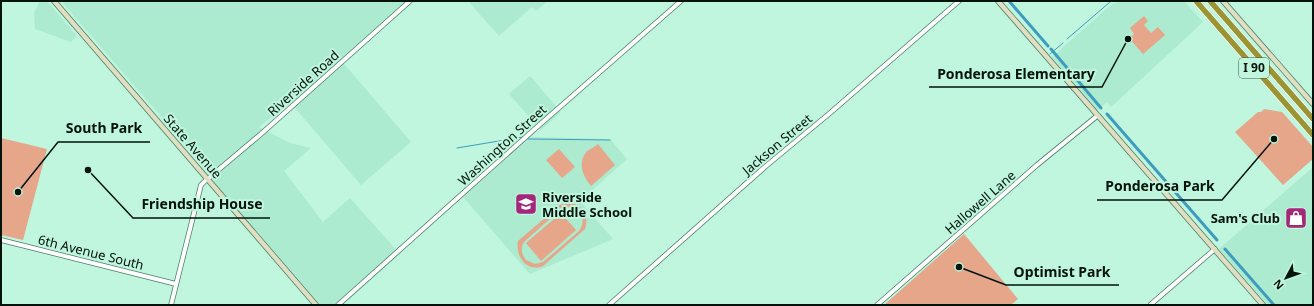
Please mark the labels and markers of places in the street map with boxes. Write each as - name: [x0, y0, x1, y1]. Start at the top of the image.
- callout: Ponderosa Elementary: [929, 61, 1102, 87]
- callout: South Park: [58, 116, 150, 142]
- callout: Ponderosa Park: [1097, 174, 1222, 200]
- place label: Riverside Middle School: [542, 188, 632, 221]
- school or university icon: Riverside Middle School: [513, 191, 539, 217]
- callout: Friendship House: [133, 192, 270, 218]
- shop icon: Sam's Club: [1283, 205, 1309, 231]
- place label: Sam's Club: [1211, 209, 1280, 227]
- callout: Optimist Park: [1006, 259, 1119, 285]

